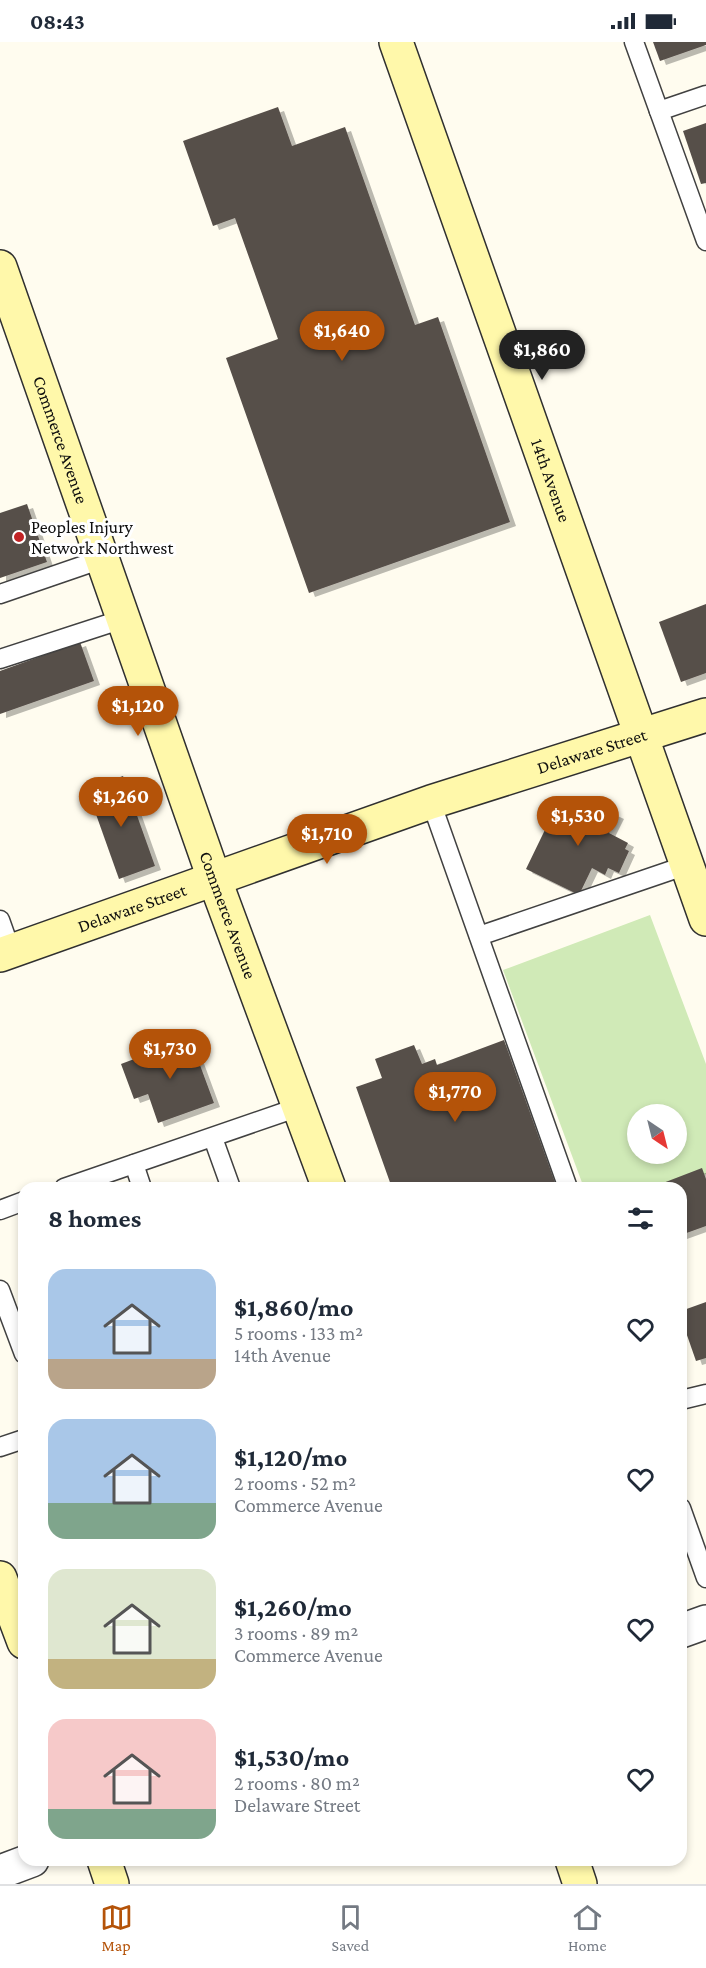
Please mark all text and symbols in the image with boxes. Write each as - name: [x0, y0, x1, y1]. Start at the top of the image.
- text: 08:43: [30, 9, 85, 34]
- pin: $1,640: [293, 311, 391, 362]
- text: $1,640: [314, 319, 370, 341]
- pin: $1,860: [493, 330, 591, 381]
- text: $1,860: [513, 338, 571, 360]
- street label: Commerce Avenue: [29, 373, 92, 506]
- street label: 14th Avenue: [527, 436, 575, 525]
- place label: Peoples Injury Network Northwest: [31, 517, 174, 558]
- marker: Peoples Injury Network Northwest: [12, 530, 26, 544]
- pin: $1,120: [89, 686, 187, 737]
- text: $1,120: [112, 694, 164, 716]
- street label: Delaware Street: [534, 724, 650, 778]
- pin: $1,260: [72, 777, 170, 828]
- text: $1,260: [93, 785, 149, 807]
- pin: $1,530: [529, 796, 627, 847]
- text: $1,530: [551, 804, 605, 826]
- pin: $1,710: [278, 814, 376, 865]
- text: $1,710: [301, 822, 353, 844]
- street label: Commerce Avenue: [195, 849, 260, 982]
- street label: Delaware Street: [75, 879, 190, 937]
- pin: $1,730: [121, 1029, 219, 1080]
- text: $1,730: [143, 1037, 197, 1059]
- pin: $1,770: [406, 1072, 504, 1123]
- text: $1,770: [428, 1080, 482, 1102]
- north arrow: [627, 1104, 687, 1164]
- map controls: [627, 1104, 687, 1164]
- icon: filters: [624, 1202, 657, 1235]
- text: 8 homes: [48, 1204, 141, 1233]
- icon: home: [96, 1293, 168, 1365]
- text: $1,860/mo: [234, 1293, 354, 1322]
- icon: heart: [624, 1313, 657, 1346]
- text: 5 rooms · 133 m²: [234, 1322, 363, 1344]
- text: 14th Avenue: [234, 1344, 331, 1366]
- icon: home: [96, 1443, 168, 1515]
- text: $1,120/mo: [234, 1443, 347, 1472]
- icon: heart: [624, 1463, 657, 1496]
- text: 2 rooms · 52 m²: [234, 1472, 356, 1494]
- text: Commerce Avenue: [234, 1494, 383, 1516]
- icon: home: [96, 1593, 168, 1665]
- text: $1,260/mo: [234, 1593, 352, 1622]
- icon: heart: [624, 1613, 657, 1646]
- text: 3 rooms · 89 m²: [234, 1622, 358, 1644]
- text: Commerce Avenue: [234, 1644, 383, 1666]
- icon: home: [96, 1743, 168, 1815]
- text: $1,530/mo: [234, 1743, 349, 1772]
- icon: heart: [624, 1763, 657, 1796]
- text: 2 rooms · 80 m²: [234, 1772, 360, 1794]
- text: Delaware Street: [234, 1794, 360, 1816]
- tab: Map: [100, 1901, 133, 1954]
- tab: Saved: [332, 1901, 369, 1954]
- tab: Home: [568, 1901, 606, 1954]

